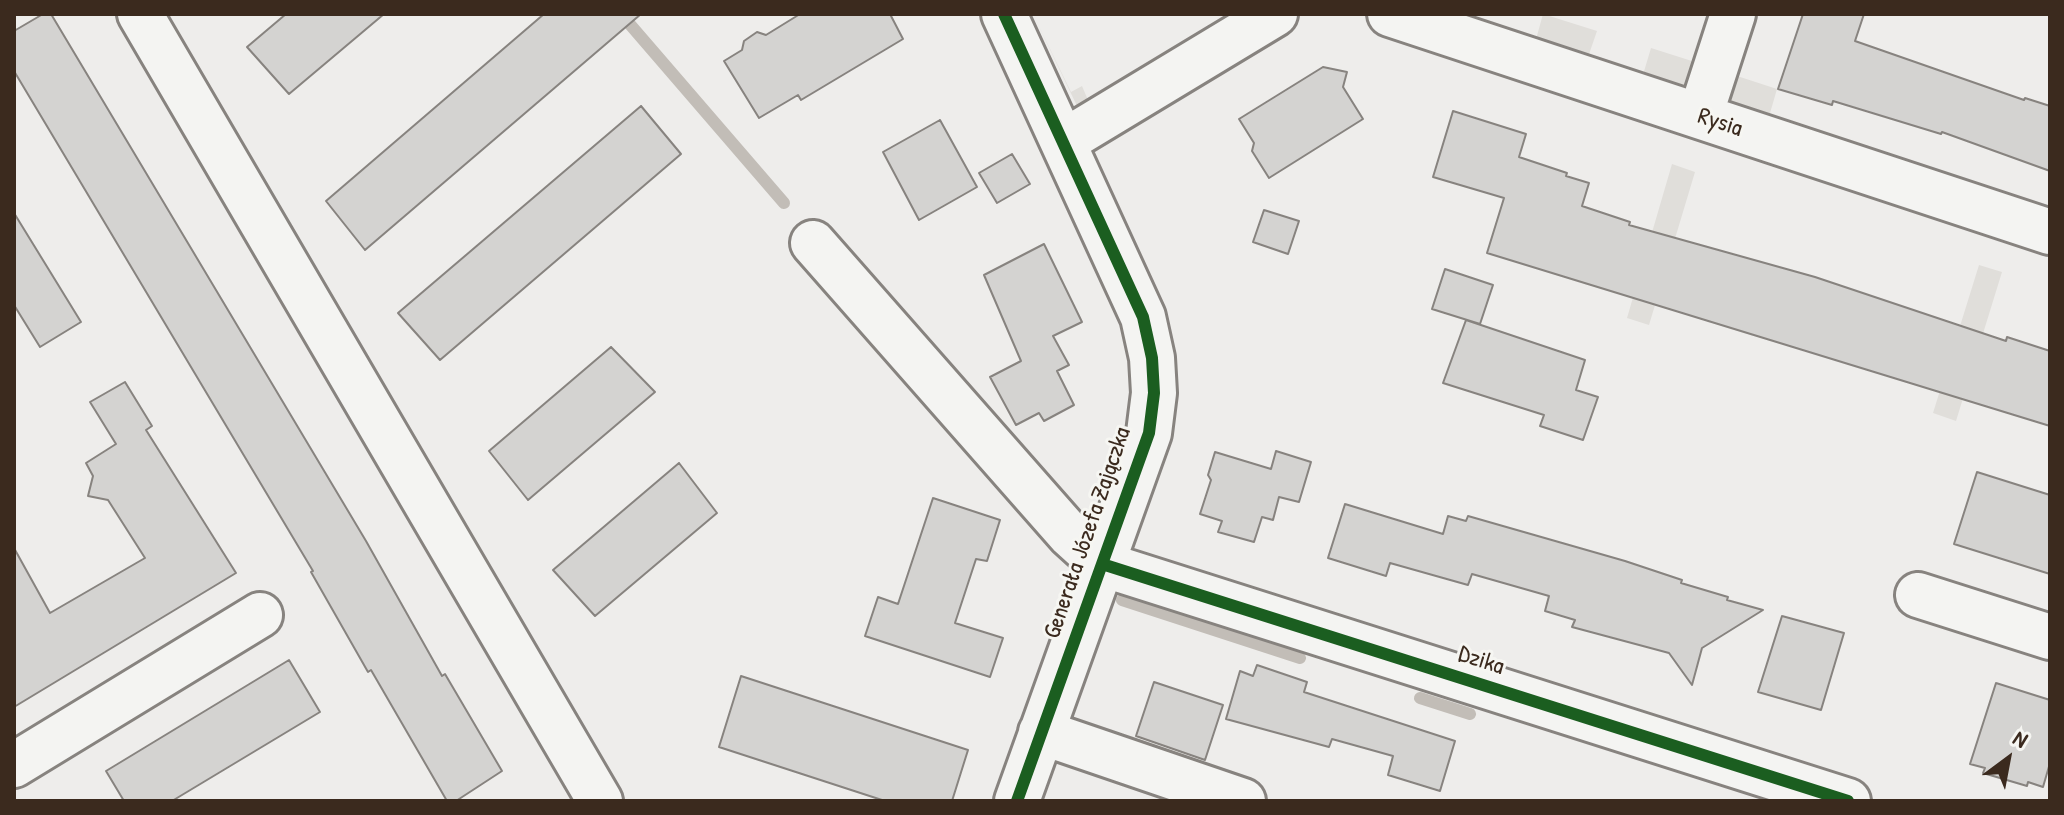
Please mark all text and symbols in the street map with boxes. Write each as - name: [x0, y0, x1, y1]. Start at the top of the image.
- street label: Rysia: [1694, 102, 1746, 144]
- street label: Generała Józefa Zajączka: [1038, 424, 1138, 642]
- street label: Dzika: [1454, 640, 1508, 682]
- north arrow: [1968, 719, 2048, 799]
- text: N: [2008, 723, 2034, 754]

